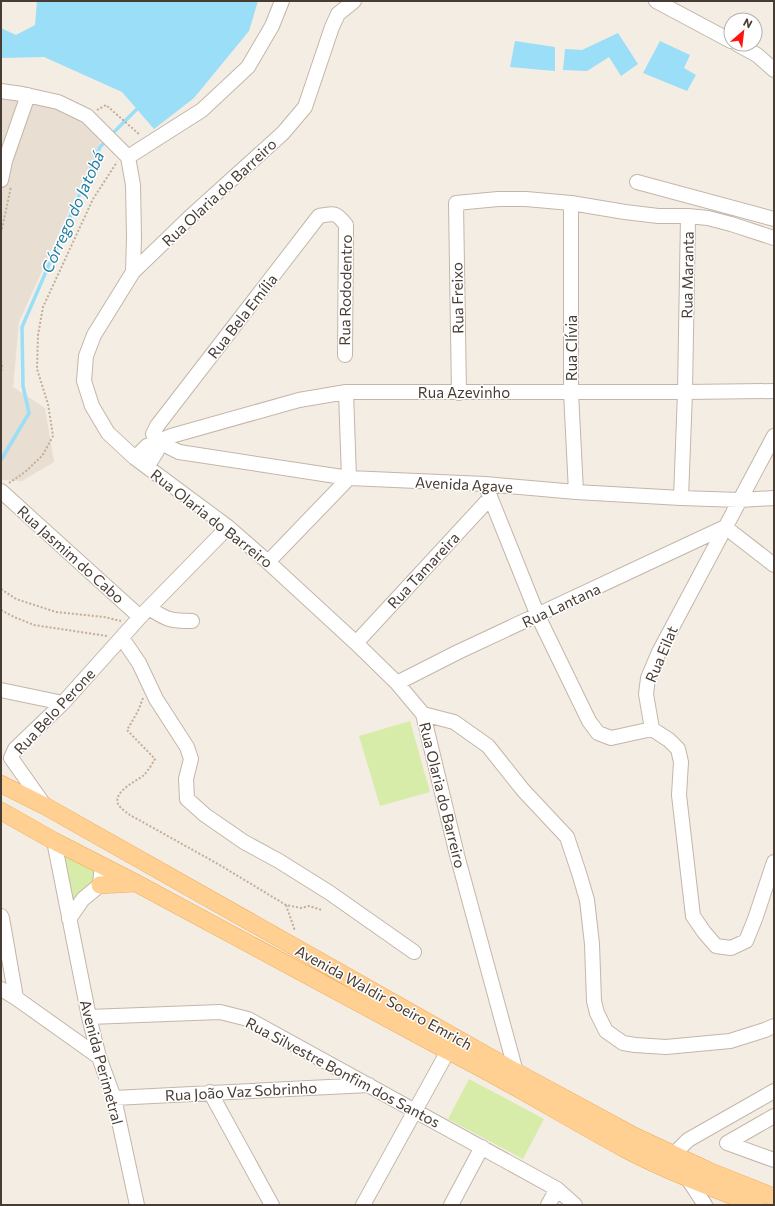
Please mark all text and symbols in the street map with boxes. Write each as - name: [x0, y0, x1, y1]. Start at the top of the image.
- north arrow: [723, 12, 763, 52]
- text: N: [741, 15, 755, 30]
- street label: Rua Olaria do Barreiro: [158, 134, 280, 250]
- water label: Córrego do Jatobá: [37, 148, 108, 276]
- street label: Rua Maranta: [677, 231, 697, 319]
- street label: Rua Rododentro: [335, 234, 355, 346]
- street label: Rua Freixo: [447, 262, 467, 334]
- street label: Rua Bela Emília: [203, 270, 281, 362]
- street label: Rua Clívia: [562, 315, 580, 381]
- street label: Rua Azevinho: [418, 383, 510, 401]
- street label: Rua Olaria do Barreiro: [147, 465, 277, 571]
- street label: Avenida Agave: [415, 472, 513, 496]
- street label: Rua Jasmim do Cabo: [14, 501, 128, 607]
- street label: Rua Tamareira: [383, 528, 463, 612]
- street label: Rua Lantana: [519, 579, 603, 631]
- street label: Rua Eilat: [641, 623, 681, 685]
- street label: Rua Belo Perone: [10, 664, 98, 758]
- street label: Rua Olaria do Barreiro: [416, 720, 470, 870]
- street label: Avenida Waldir Soeiro Emrich: [292, 941, 476, 1053]
- street label: Avenida Perimetral: [77, 998, 127, 1126]
- street label: Rua Silvestre Bonfim dos Santos: [243, 1013, 443, 1131]
- street label: Rua João Vaz Sobrinho: [164, 1078, 318, 1104]

